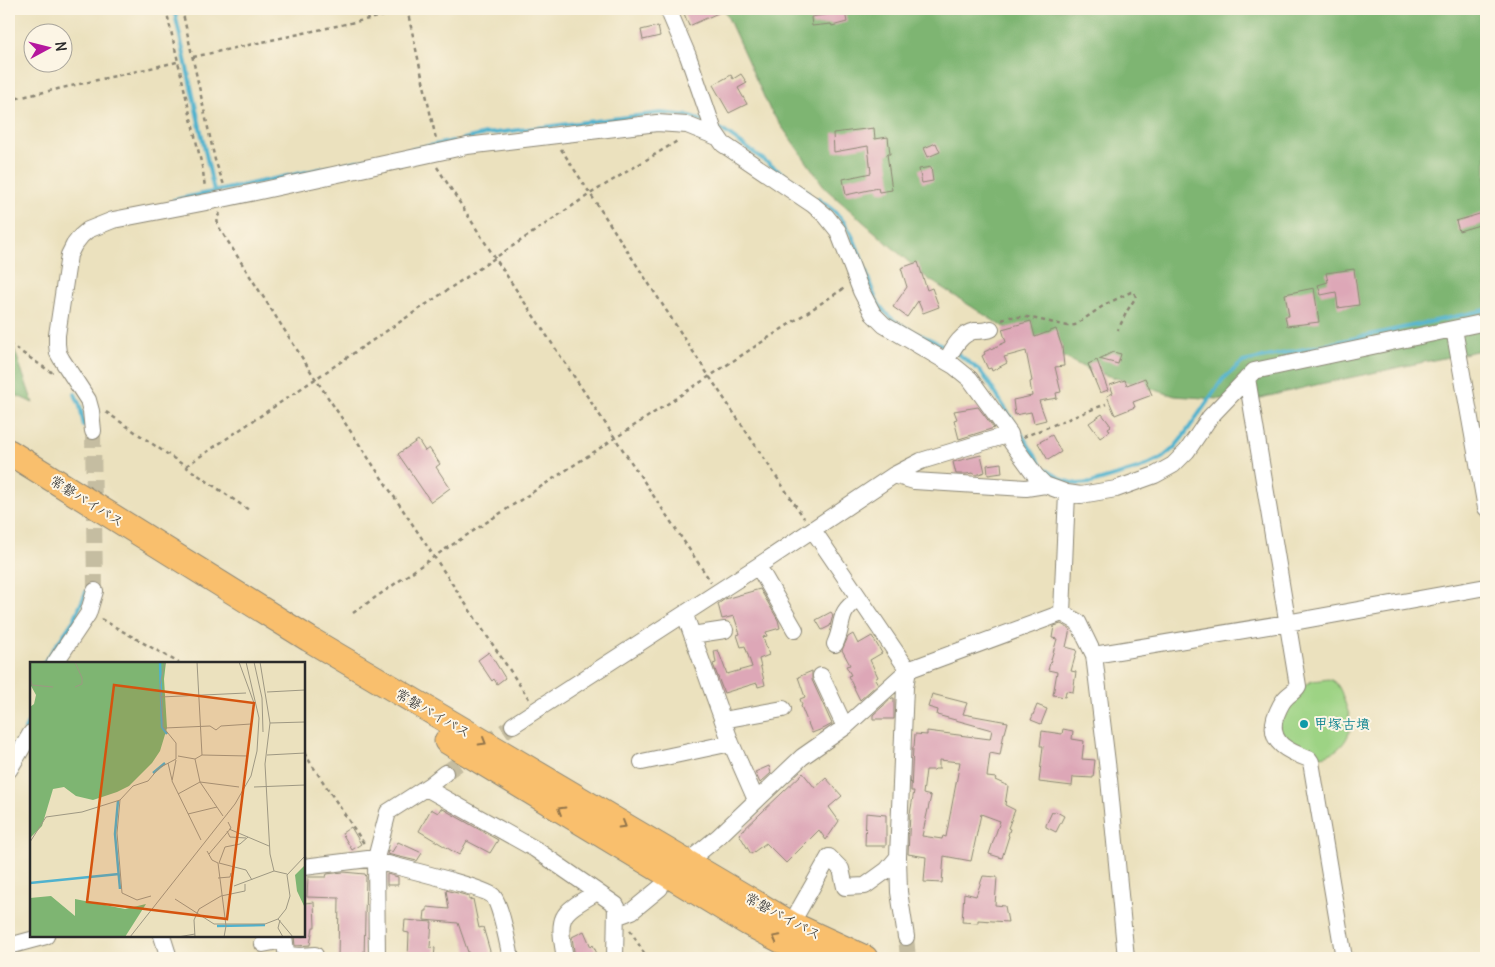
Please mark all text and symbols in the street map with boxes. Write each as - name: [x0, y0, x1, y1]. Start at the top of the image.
- north arrow: [22, 22, 72, 72]
- text: N: [51, 41, 70, 52]
- street label: 常磐バイパス: [47, 471, 127, 531]
- inset map: [30, 662, 305, 937]
- street label: 常磐バイパス: [392, 684, 474, 742]
- place label: 甲塚古墳: [1314, 715, 1370, 733]
- marker: 甲塚古墳: [1298, 718, 1310, 730]
- one-way arrow: [478, 736, 487, 746]
- one-way arrow: [558, 807, 567, 816]
- one-way arrow: [618, 818, 627, 828]
- street label: 常磐バイパス: [742, 888, 824, 944]
- one-way arrow: [772, 934, 781, 944]

